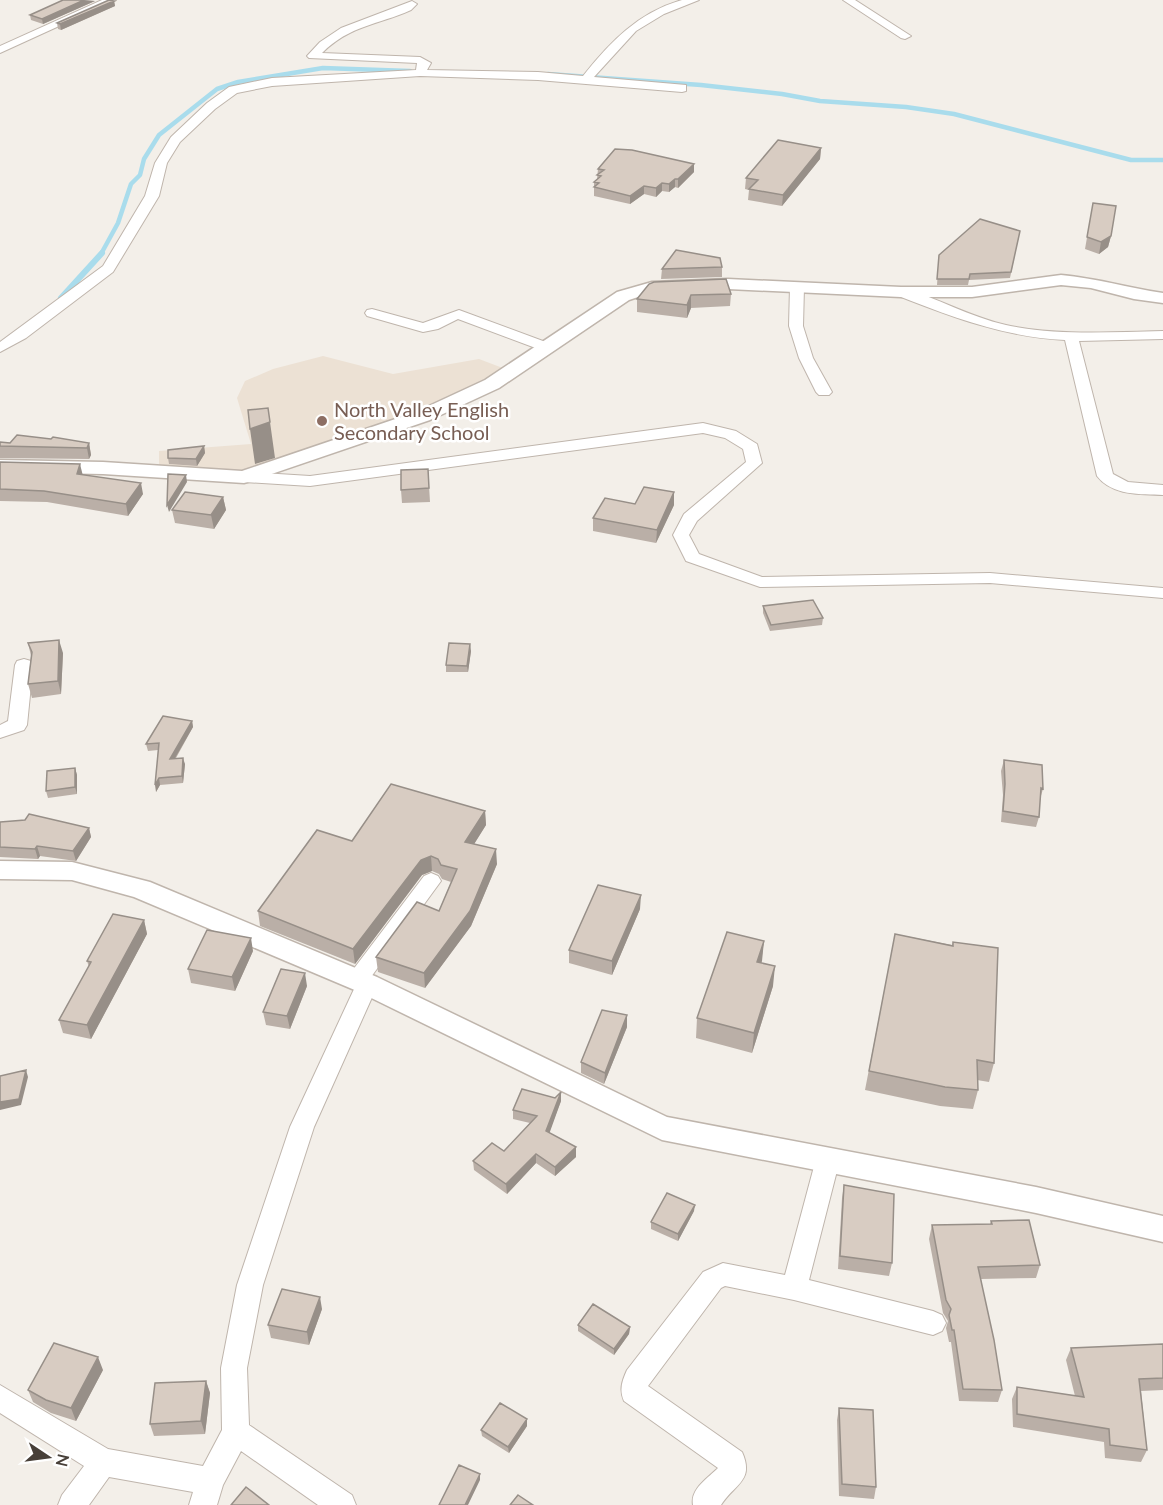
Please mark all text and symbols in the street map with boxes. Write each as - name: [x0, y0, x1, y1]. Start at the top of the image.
- place label: North Valley English Secondary School: [334, 397, 509, 444]
- marker: North Valley English Secondary School: [315, 414, 329, 428]
- north arrow: [18, 1427, 78, 1487]
- text: N: [52, 1452, 74, 1469]

